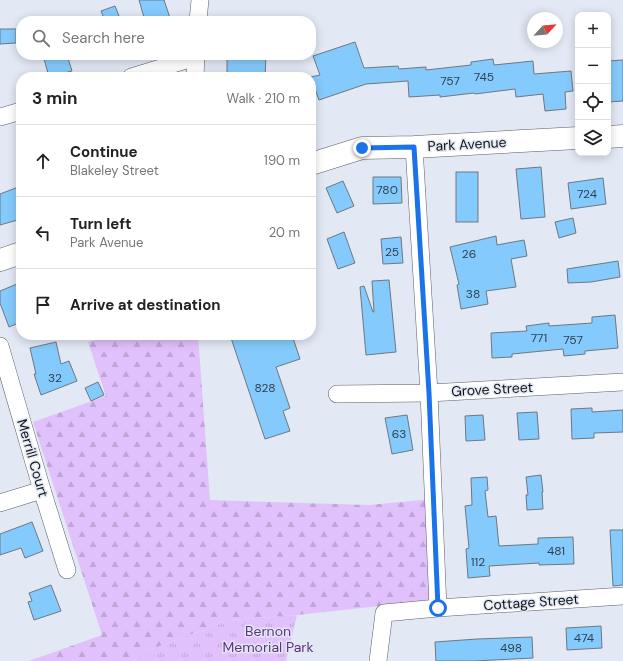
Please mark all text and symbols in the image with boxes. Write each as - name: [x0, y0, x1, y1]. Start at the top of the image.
- north arrow: [527, 12, 563, 48]
- map controls: [575, 12, 611, 156]
- button: +: [575, 12, 611, 48]
- search box: [16, 16, 316, 60]
- icon: search: [30, 27, 52, 49]
- text: Search here: [62, 28, 145, 48]
- button: −: [575, 48, 611, 84]
- house number: 745: [474, 69, 494, 85]
- house number: 757: [440, 73, 460, 89]
- button: locate: [575, 84, 611, 120]
- text: 3 min: [32, 87, 77, 109]
- text: Walk · 210 m: [227, 90, 300, 107]
- button: layers: [575, 120, 611, 156]
- street label: Park Avenue: [427, 133, 507, 155]
- route end: [353, 139, 371, 157]
- text: Continue: [70, 142, 138, 162]
- icon: ahead: [32, 150, 54, 172]
- text: 190 m: [264, 152, 300, 169]
- text: Blakeley Street: [70, 162, 159, 179]
- house number: 780: [376, 182, 398, 198]
- house number: 724: [577, 186, 597, 202]
- text: Turn left: [70, 214, 131, 234]
- icon: left: [32, 222, 54, 244]
- text: 20 m: [269, 224, 300, 241]
- text: Park Avenue: [70, 234, 143, 251]
- house number: 25: [385, 244, 399, 260]
- house number: 26: [462, 246, 476, 262]
- house number: 38: [466, 286, 480, 302]
- icon: arrive: [32, 294, 54, 316]
- text: Arrive at destination: [70, 295, 221, 315]
- house number: 771: [531, 330, 547, 346]
- house number: 757: [563, 332, 583, 348]
- house number: 32: [48, 370, 62, 386]
- street label: Grove Street: [451, 378, 533, 400]
- house number: 828: [254, 380, 276, 396]
- street label: Merrill Court: [13, 417, 53, 499]
- house number: 63: [392, 426, 406, 442]
- house number: 481: [547, 543, 565, 559]
- house number: 112: [471, 554, 485, 570]
- street label: Cottage Street: [483, 590, 579, 614]
- route start: [429, 599, 447, 617]
- park label: Bernon Memorial Park: [222, 622, 314, 656]
- house number: 474: [574, 630, 594, 646]
- house number: 498: [500, 640, 522, 656]

